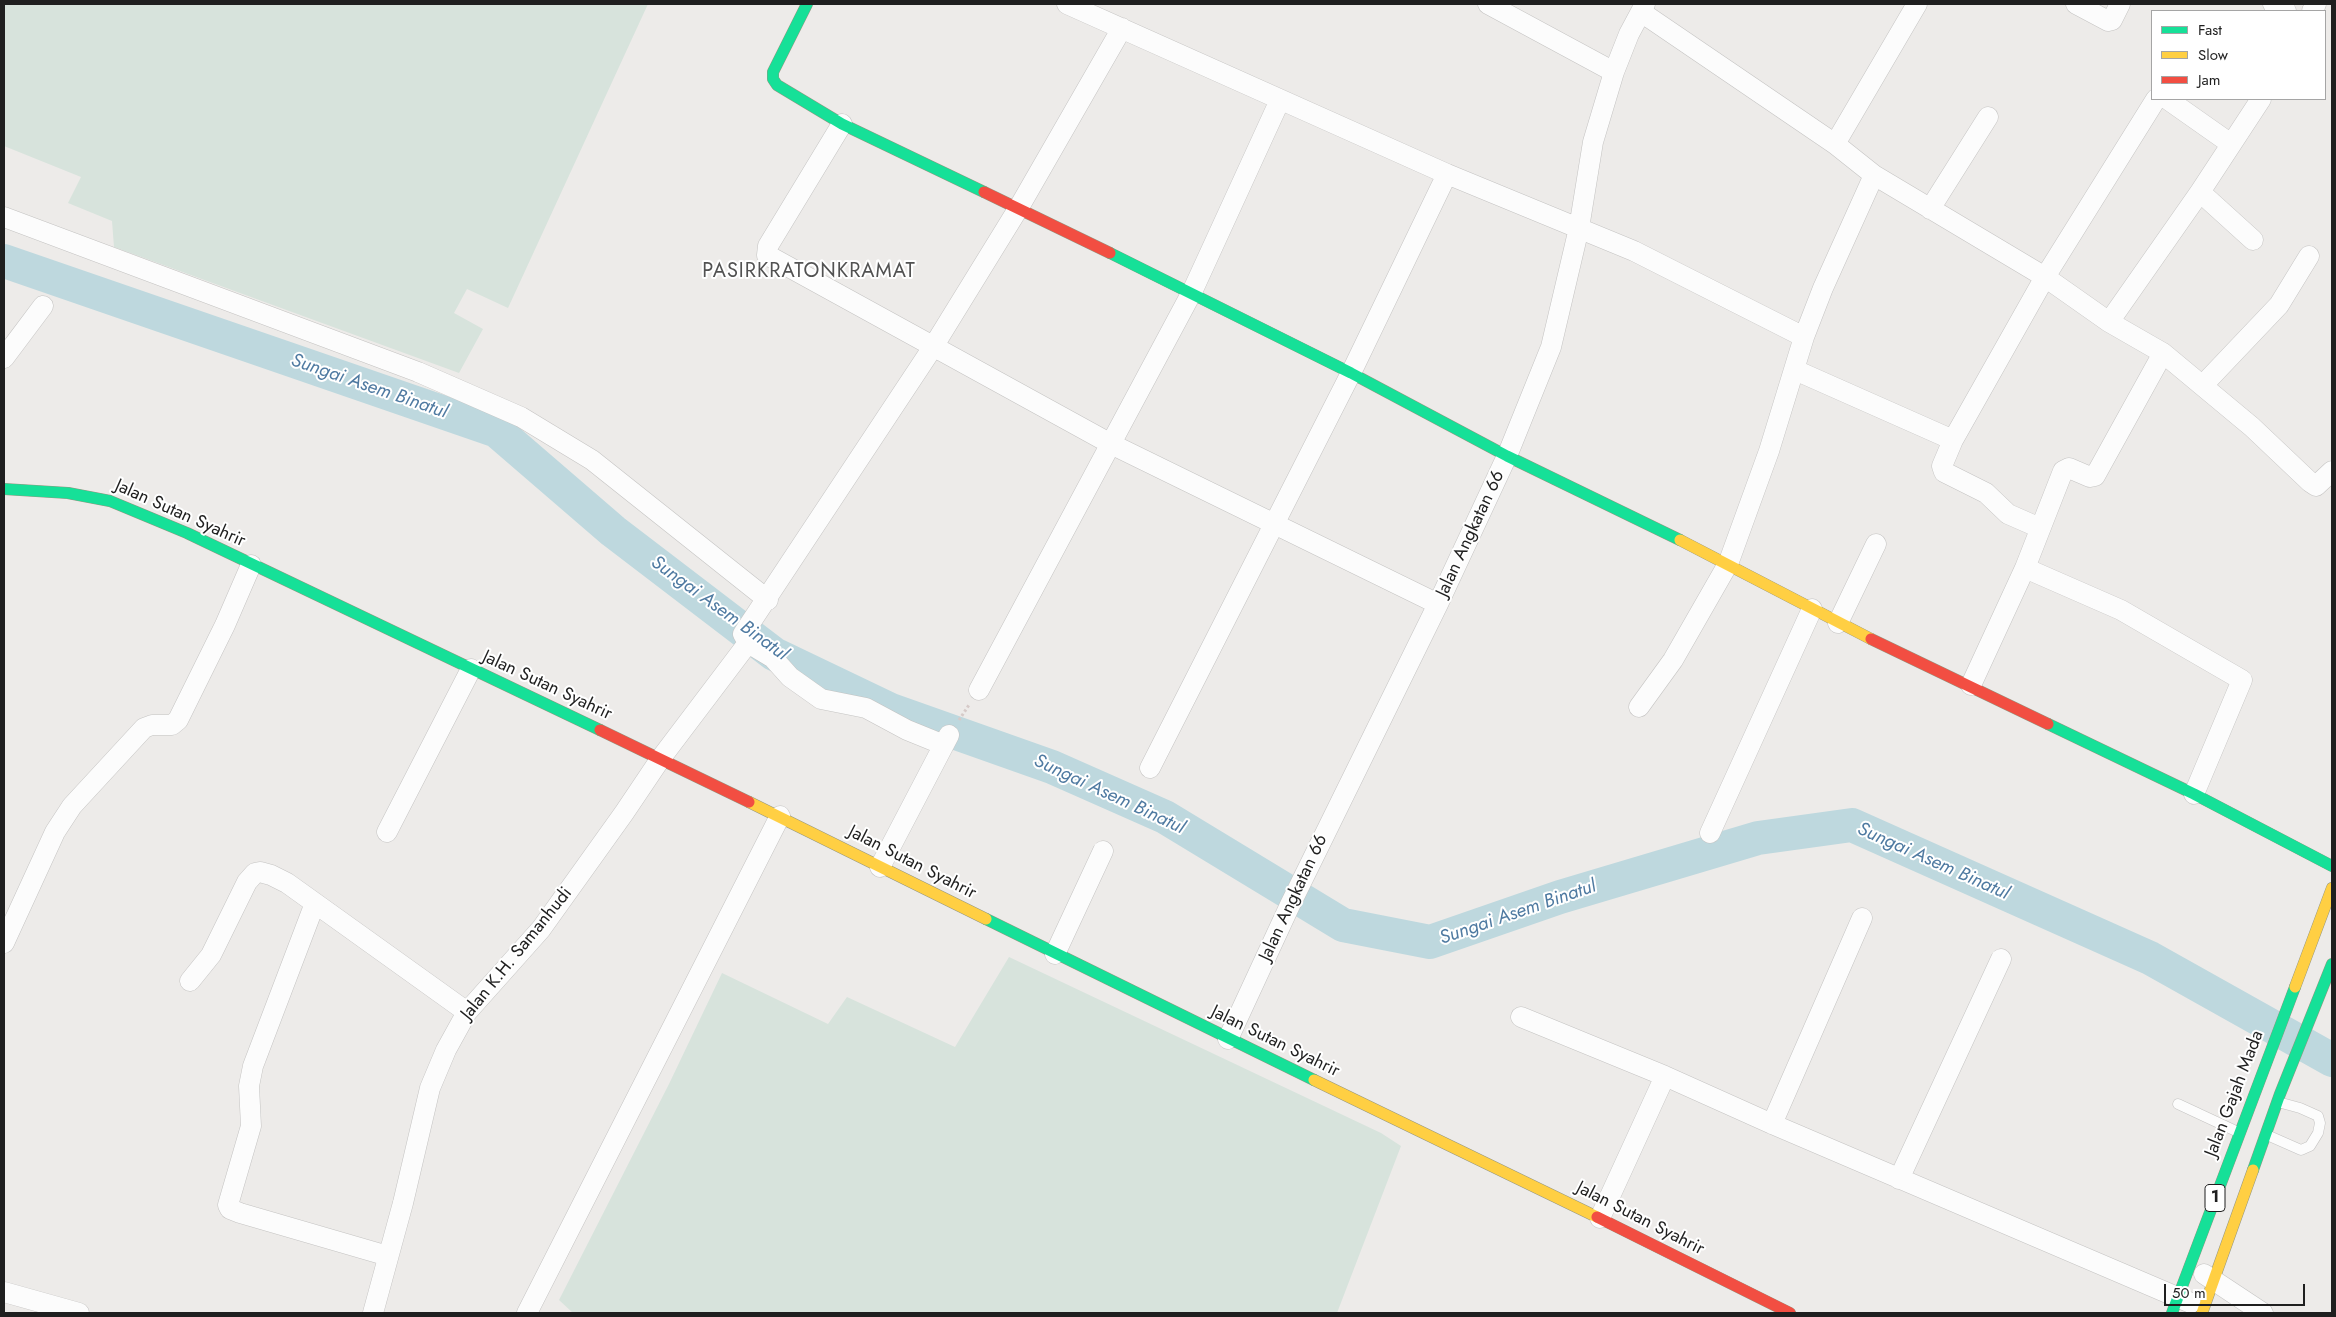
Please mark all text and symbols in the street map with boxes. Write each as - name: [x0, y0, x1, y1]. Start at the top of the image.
- legend: [2151, 10, 2326, 100]
- text: Fast: [2198, 19, 2222, 41]
- text: Slow: [2198, 44, 2228, 66]
- text: Jam: [2198, 69, 2221, 91]
- district label: PASIRKRATONKRAMAT: [700, 260, 918, 284]
- water label: Sungai Asem Binatul: [288, 350, 450, 424]
- street label: Jalan Angkatan 66: [1432, 467, 1510, 601]
- street label: Jalan Sutan Syahrir: [111, 476, 249, 552]
- water label: Sungai Asem Binatul: [646, 552, 792, 666]
- street label: Jalan Sutan Syahrir: [479, 646, 615, 726]
- water label: Sungai Asem Binatul: [1030, 750, 1188, 840]
- water label: Sungai Asem Binatul: [1854, 818, 2012, 906]
- street label: Jalan Sutan Syahrir: [844, 821, 980, 905]
- street label: Jalan Angkatan 66: [1255, 831, 1333, 965]
- water label: Sungai Asem Binatul: [1437, 876, 1599, 950]
- street label: Jalan K.H. Samanhudi: [457, 883, 577, 1025]
- street label: Jalan Sutan Syahrir: [1207, 1001, 1343, 1083]
- street label: Jalan Gajah Mada: [2201, 1028, 2269, 1160]
- street label: Jalan Sutan Syahrir: [1572, 1177, 1708, 1261]
- road number: 1: [2205, 1184, 2225, 1212]
- scale bar: [2166, 1274, 2307, 1306]
- text: 50 m: [2172, 1282, 2206, 1304]

